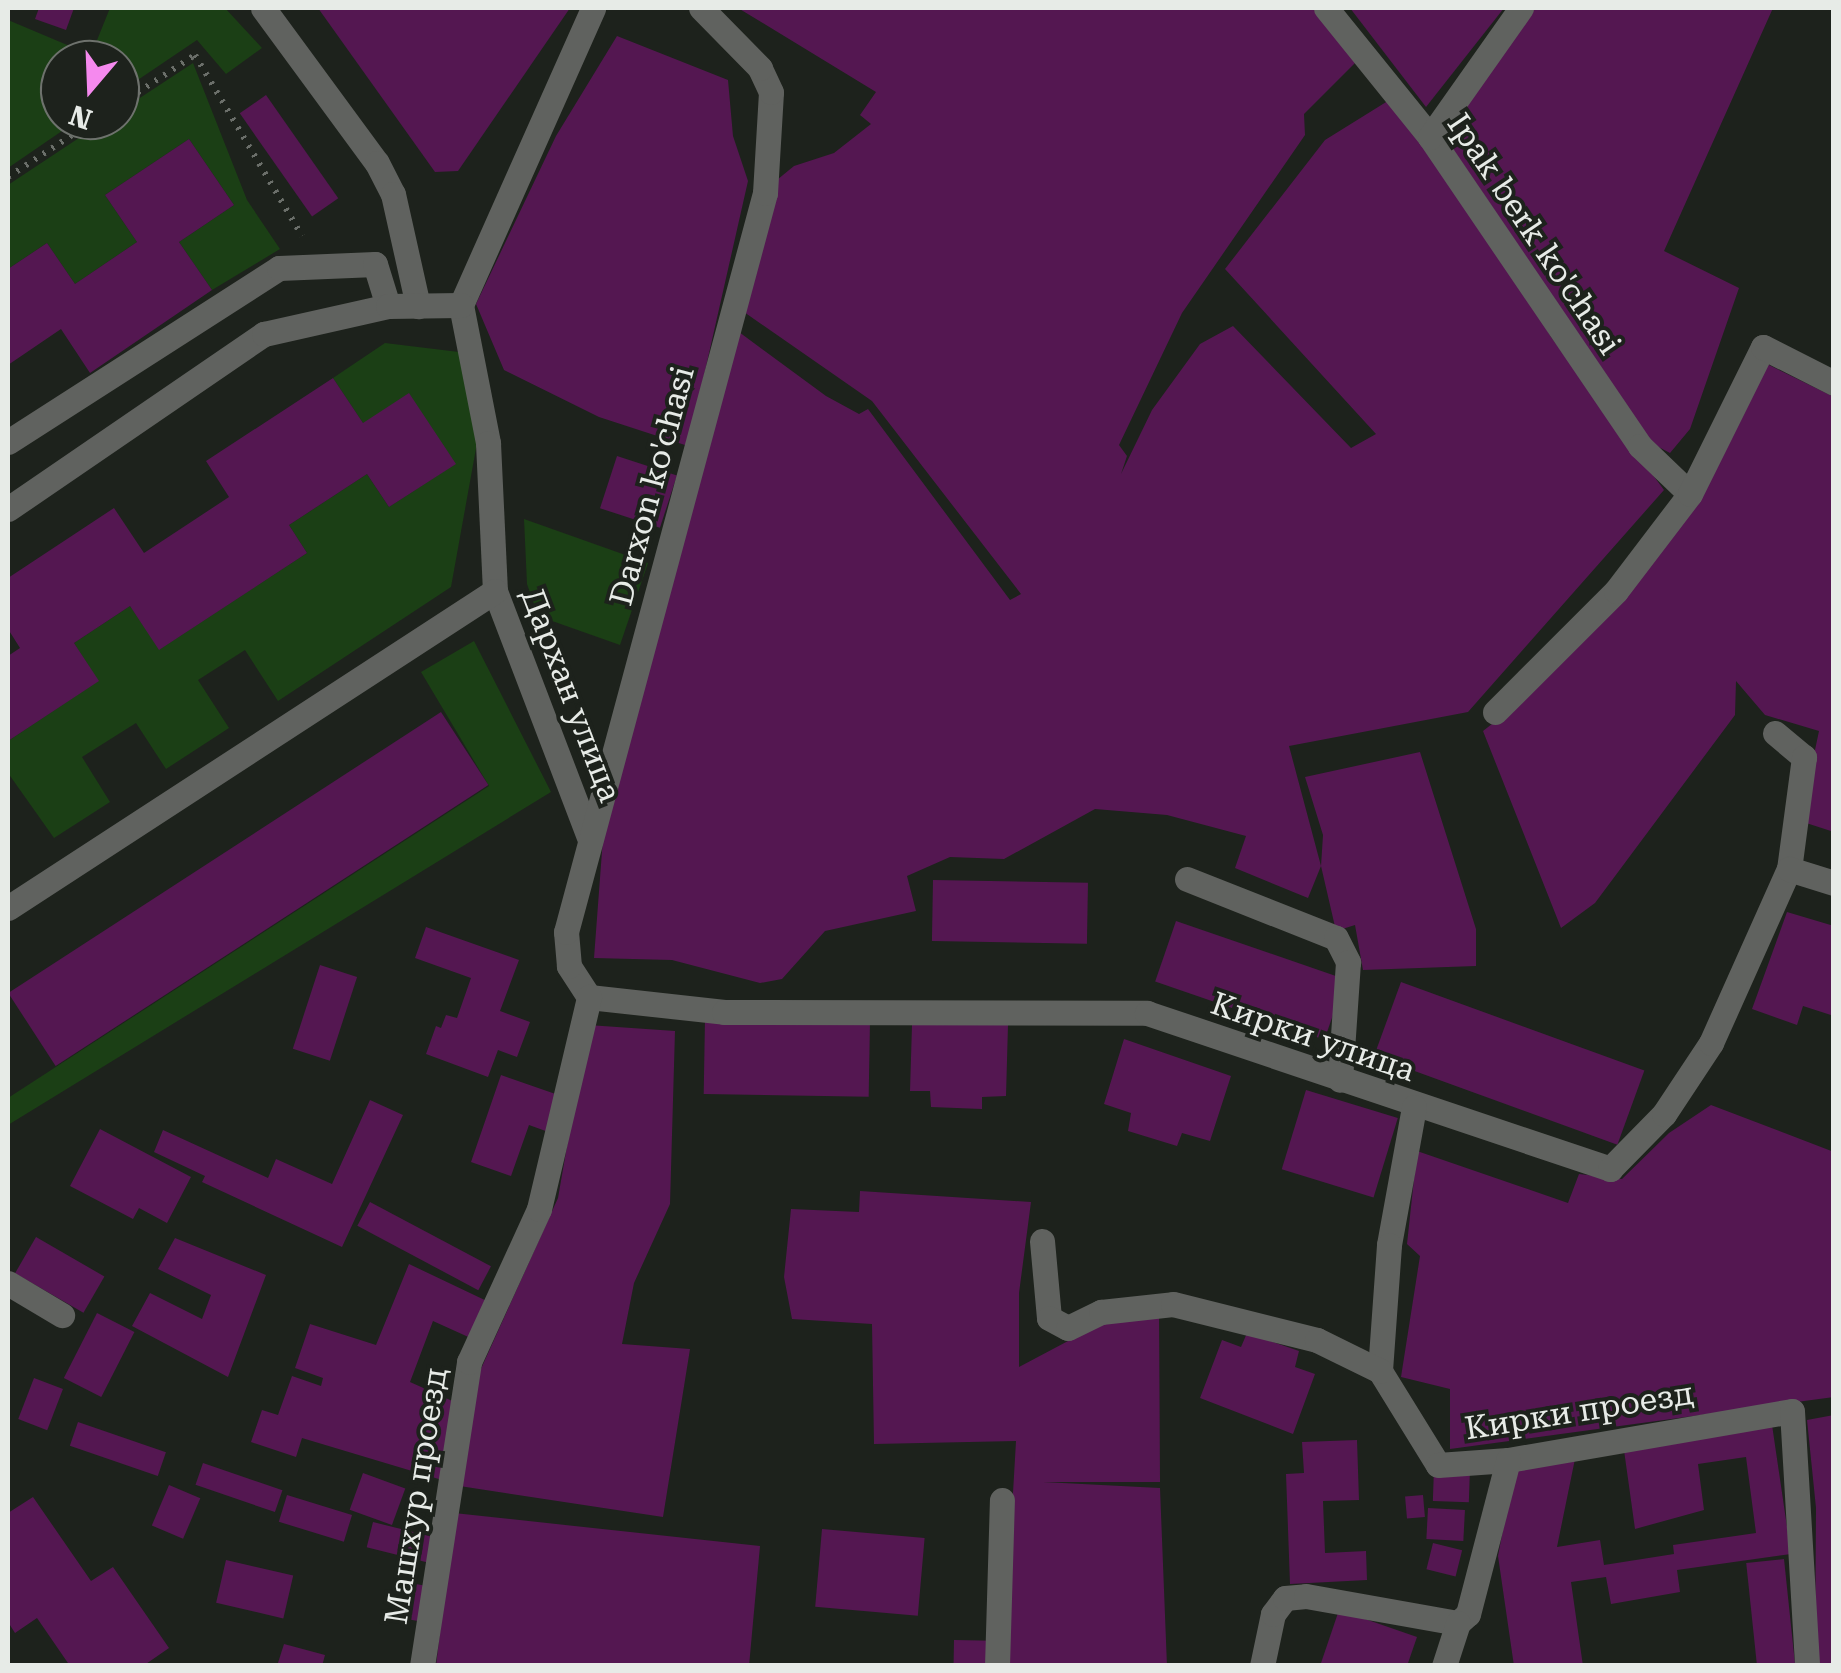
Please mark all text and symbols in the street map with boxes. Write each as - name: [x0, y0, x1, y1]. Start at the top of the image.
- north arrow: [40, 40, 140, 140]
- text: N: [65, 98, 96, 136]
- street label: Ipak berk ko'chasi: [1439, 106, 1629, 362]
- street label: Darxon ko'chasi: [602, 362, 702, 610]
- street label: Дархан улица: [513, 583, 629, 807]
- street label: Кирки улица: [1206, 984, 1420, 1090]
- street label: Машхур проезд: [377, 1365, 455, 1627]
- street label: Кирки проезд: [1462, 1374, 1696, 1448]

